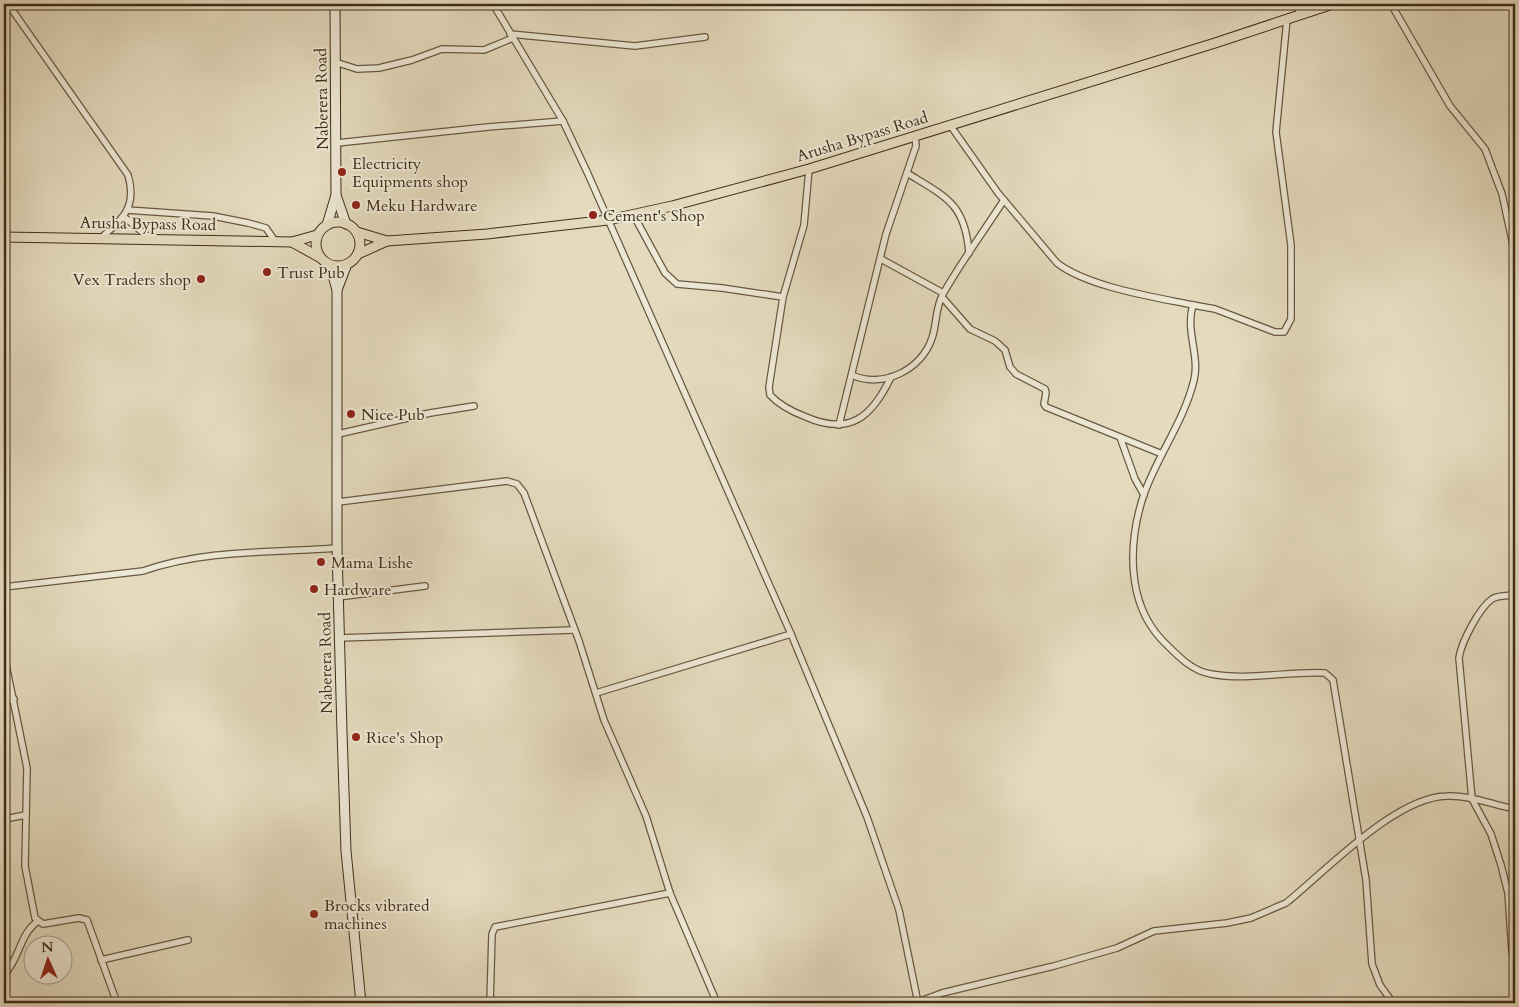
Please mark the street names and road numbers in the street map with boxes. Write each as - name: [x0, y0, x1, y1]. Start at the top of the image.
- street label: Naberera Road: [310, 47, 334, 150]
- street label: Arusha Bypass Road: [794, 106, 931, 167]
- street label: Arusha Bypass Road: [80, 212, 217, 236]
- street label: Naberera Road: [314, 611, 338, 714]

